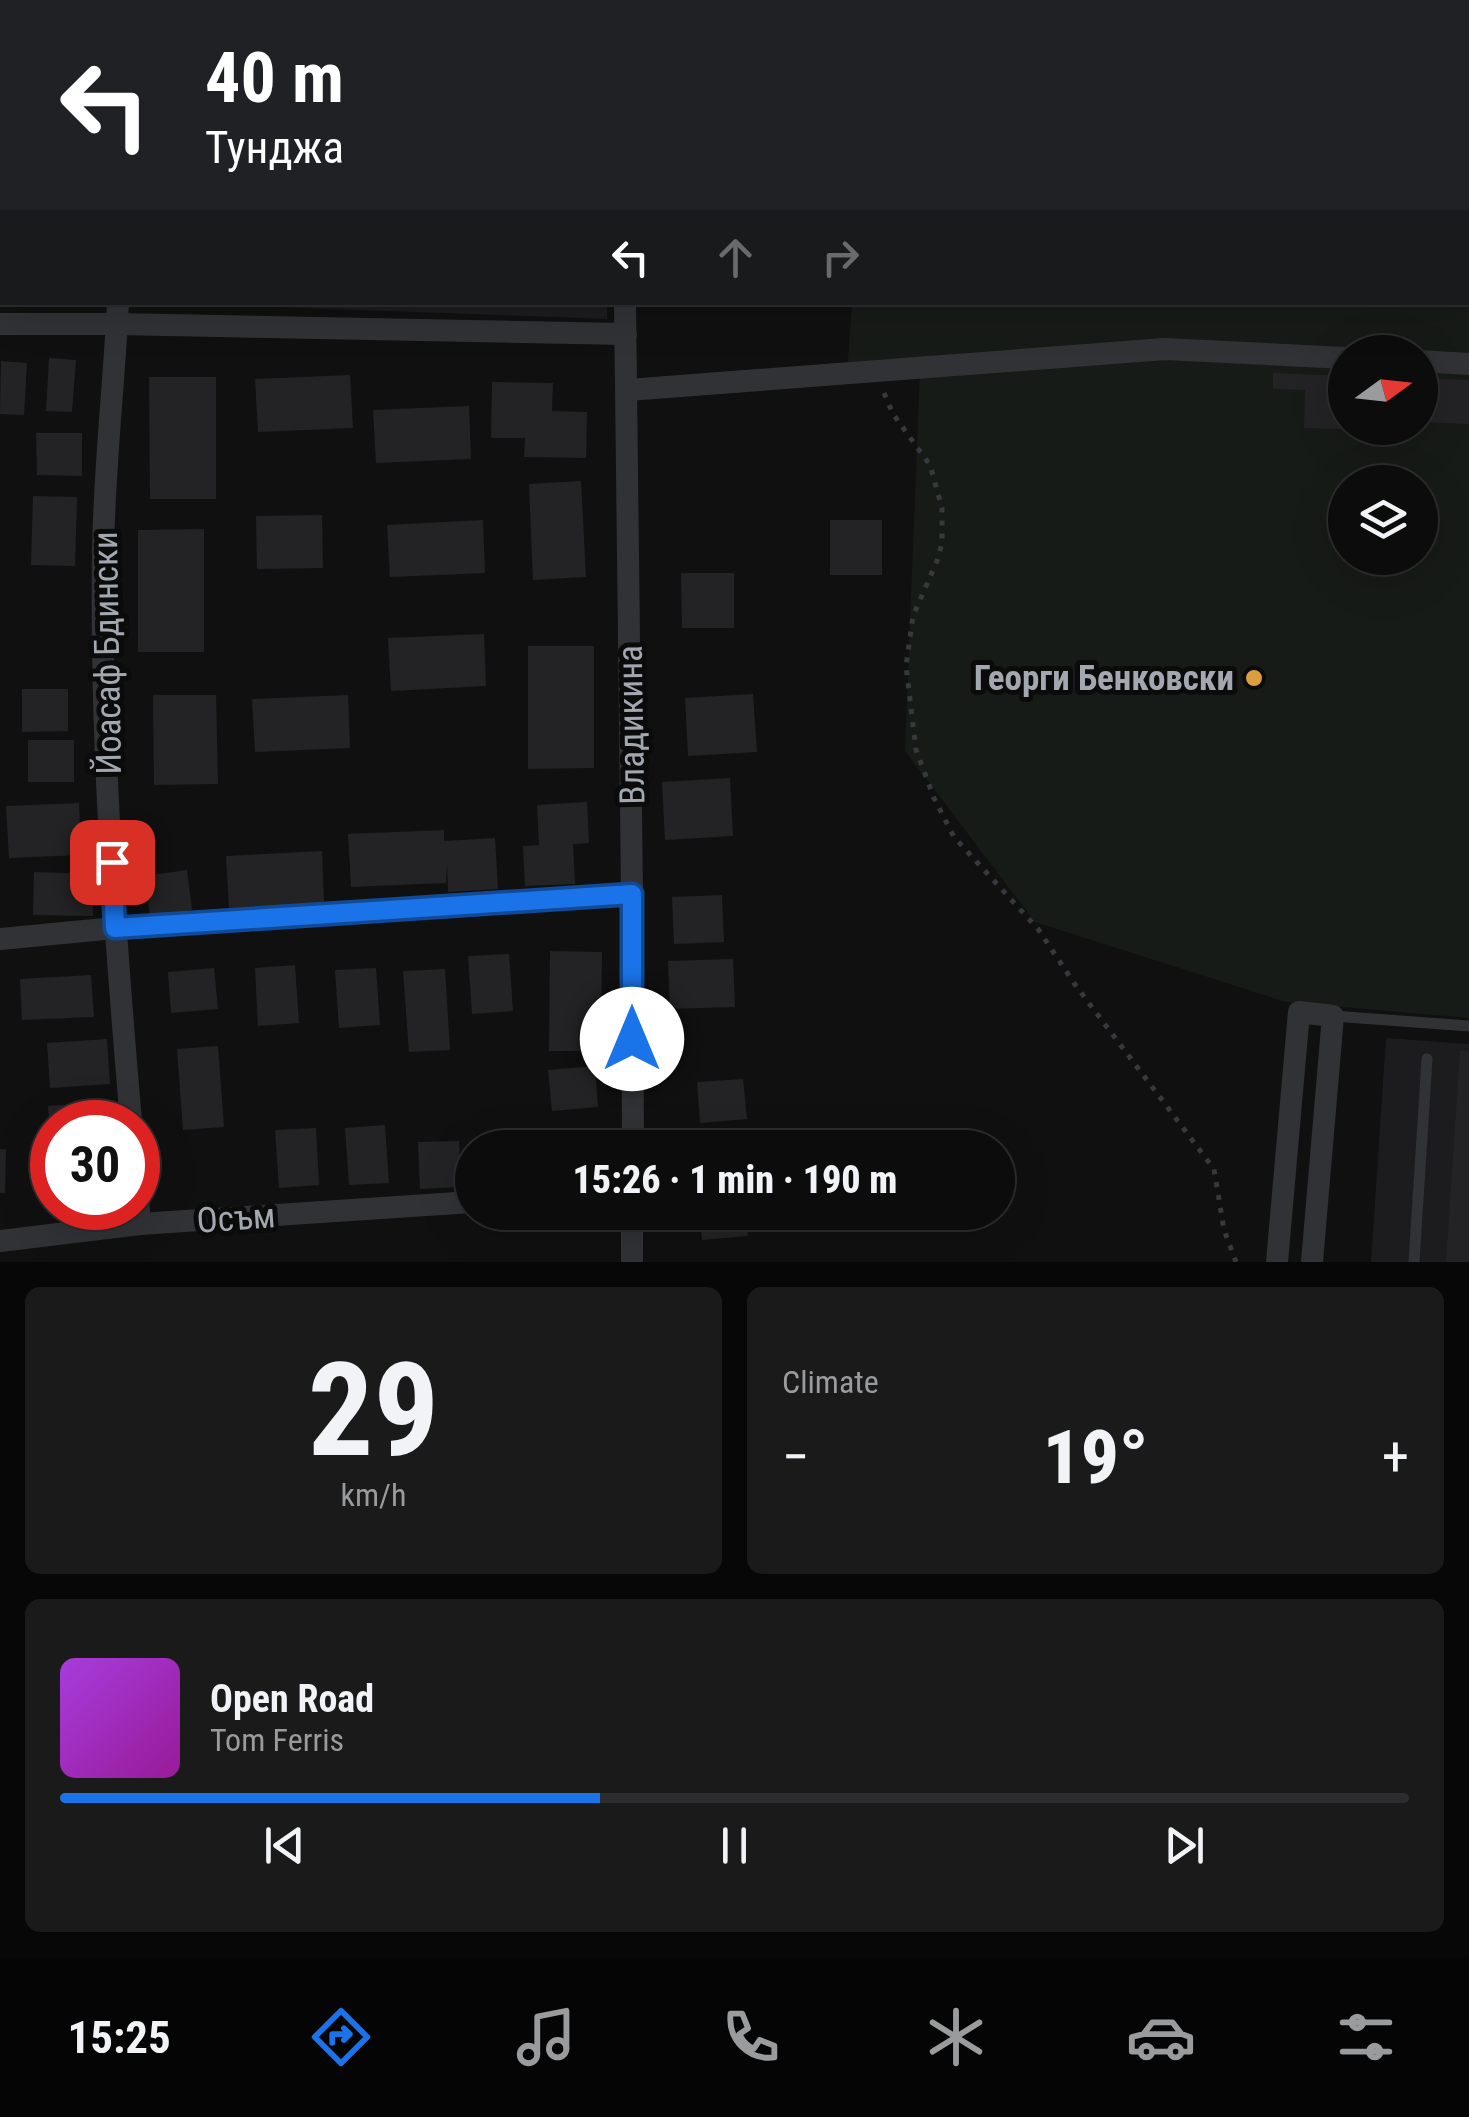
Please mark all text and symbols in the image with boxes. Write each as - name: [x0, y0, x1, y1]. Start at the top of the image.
- text: 40 m: [205, 37, 344, 119]
- icon: left: [40, 40, 170, 170]
- text: Тунджа: [205, 121, 344, 174]
- icon: left: [603, 230, 658, 285]
- icon: ahead: [708, 230, 763, 285]
- icon: right: [813, 230, 868, 285]
- north arrow: [1328, 335, 1438, 445]
- map controls: [1328, 335, 1438, 575]
- button: layers: [1328, 465, 1438, 575]
- street label: Йоасаф Бдински: [85, 531, 130, 775]
- street label: Владикина: [610, 645, 653, 805]
- place label: Георги Бенковски: [974, 658, 1234, 699]
- marker: Георги Бенковски: [1243, 667, 1265, 689]
- pin: [70, 820, 155, 905]
- icon: arrive: [85, 835, 140, 890]
- position arrow: [580, 987, 684, 1091]
- speed limit sign: 30: [30, 1100, 160, 1230]
- text: 15:26 · 1 min · 190 m: [573, 1158, 897, 1202]
- street label: Осъм: [195, 1195, 277, 1242]
- text: 29: [308, 1334, 439, 1487]
- text: Climate: [782, 1363, 879, 1401]
- text: 19°: [1043, 1413, 1148, 1501]
- text: −: [782, 1425, 810, 1489]
- text: +: [1382, 1425, 1409, 1489]
- text: km/h: [341, 1476, 406, 1514]
- text: Open Road: [210, 1677, 374, 1721]
- text: Tom Ferris: [210, 1721, 344, 1759]
- icon: previous: [257, 1818, 312, 1873]
- icon: pause: [707, 1818, 762, 1873]
- icon: next: [1157, 1818, 1212, 1873]
- icon: directions: [306, 2002, 376, 2072]
- icon: music: [511, 2002, 581, 2072]
- icon: phone: [716, 2002, 786, 2072]
- icon: climate: [921, 2002, 991, 2072]
- icon: car: [1126, 2002, 1196, 2072]
- icon: filters: [1331, 2002, 1401, 2072]
- text: 15:25: [68, 2011, 171, 2064]

